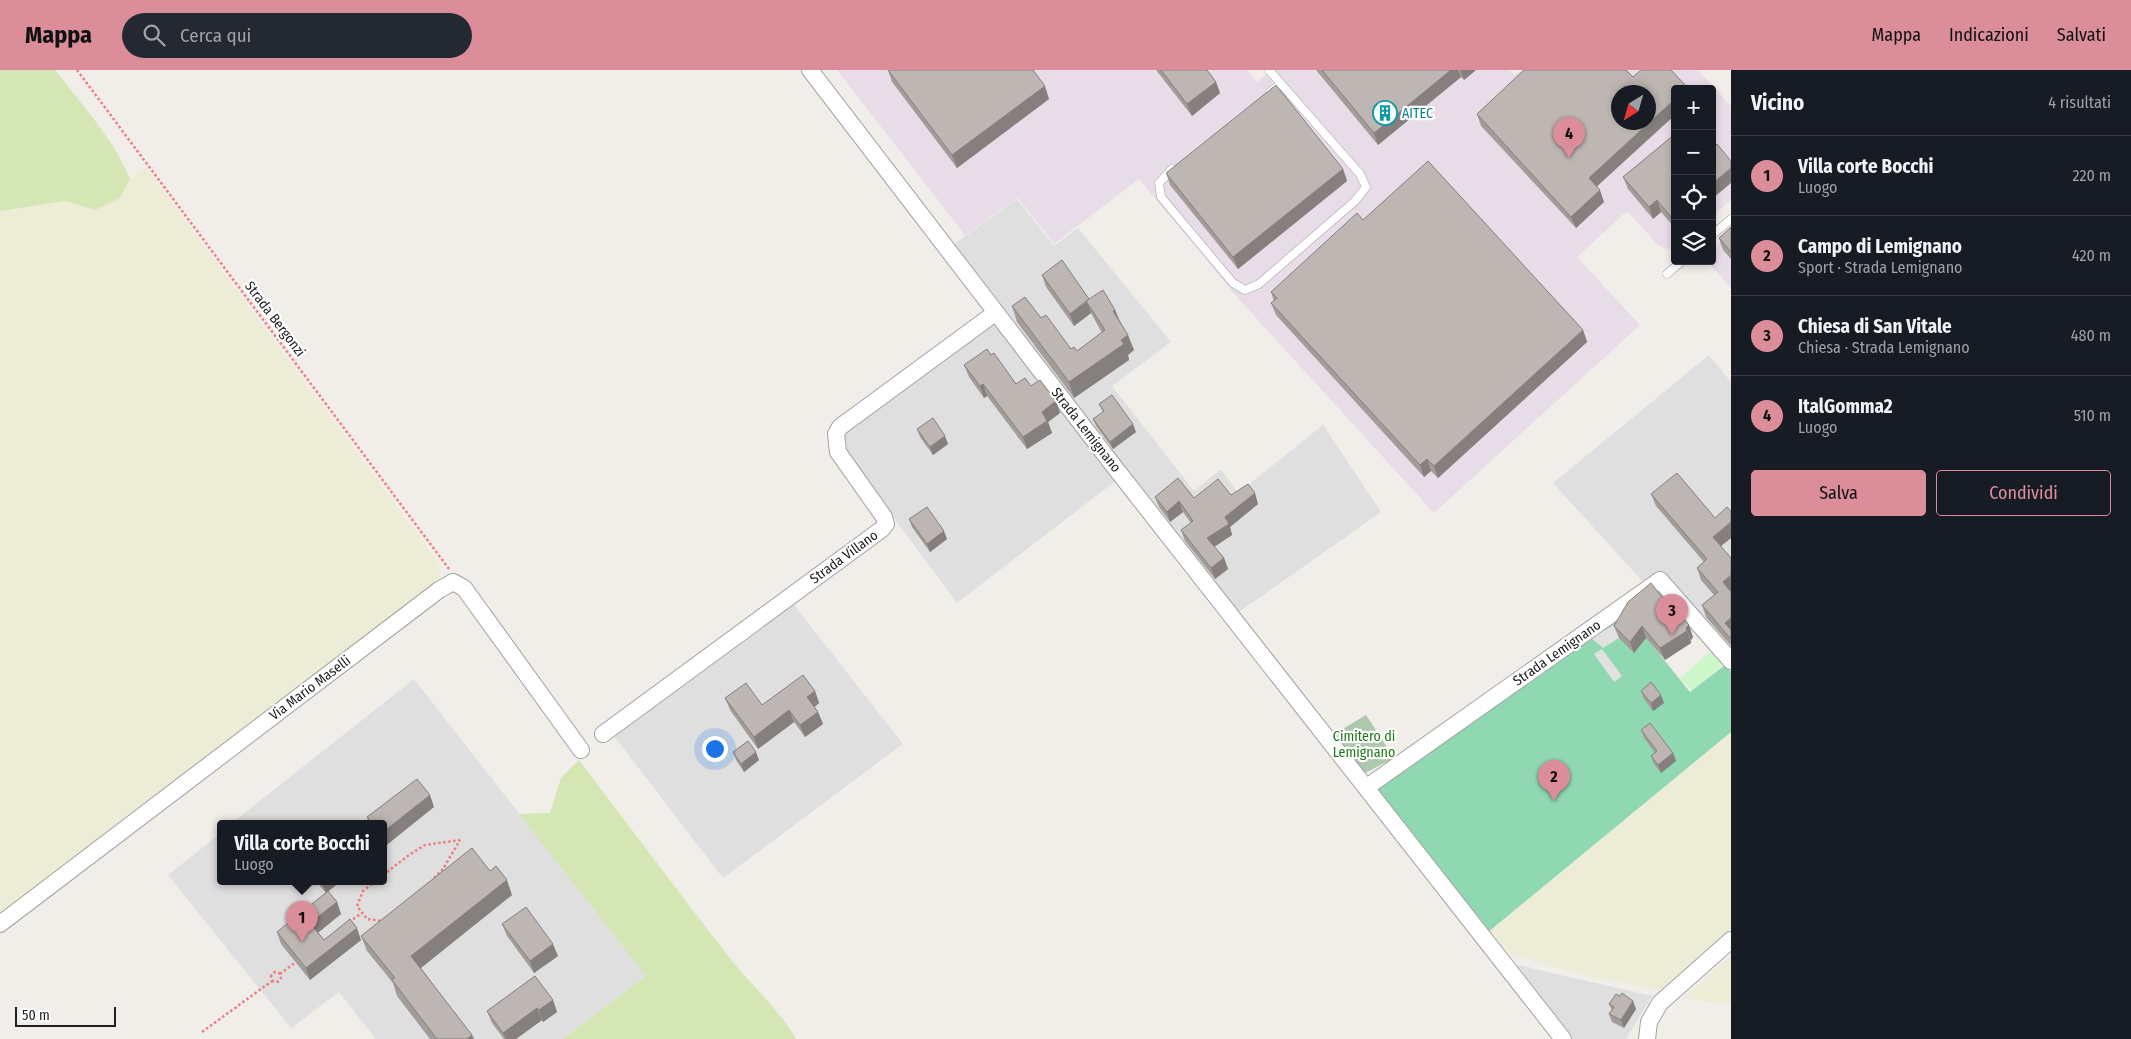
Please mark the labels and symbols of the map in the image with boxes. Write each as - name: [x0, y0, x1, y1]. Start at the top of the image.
- north arrow: [1611, 85, 1656, 130]
- building icon: AITEC: [1372, 100, 1398, 126]
- place label: AITEC: [1402, 105, 1433, 122]
- pin: 4: [1553, 117, 1585, 158]
- street label: Strada Bergonzi: [241, 278, 309, 360]
- street label: Strada Lemignano: [1048, 384, 1124, 476]
- street label: Strada Villano: [807, 527, 881, 587]
- pin: 3: [1656, 594, 1688, 635]
- street label: Strada Lemignano: [1510, 616, 1604, 690]
- street label: Via Mario Maselli: [266, 652, 354, 724]
- park label: Cimitero di Lemignano: [1333, 728, 1395, 761]
- your location: [702, 736, 728, 762]
- pin: 2: [1538, 760, 1570, 801]
- pin: 1: [286, 901, 318, 942]
- scale bar: [15, 1004, 116, 1027]

